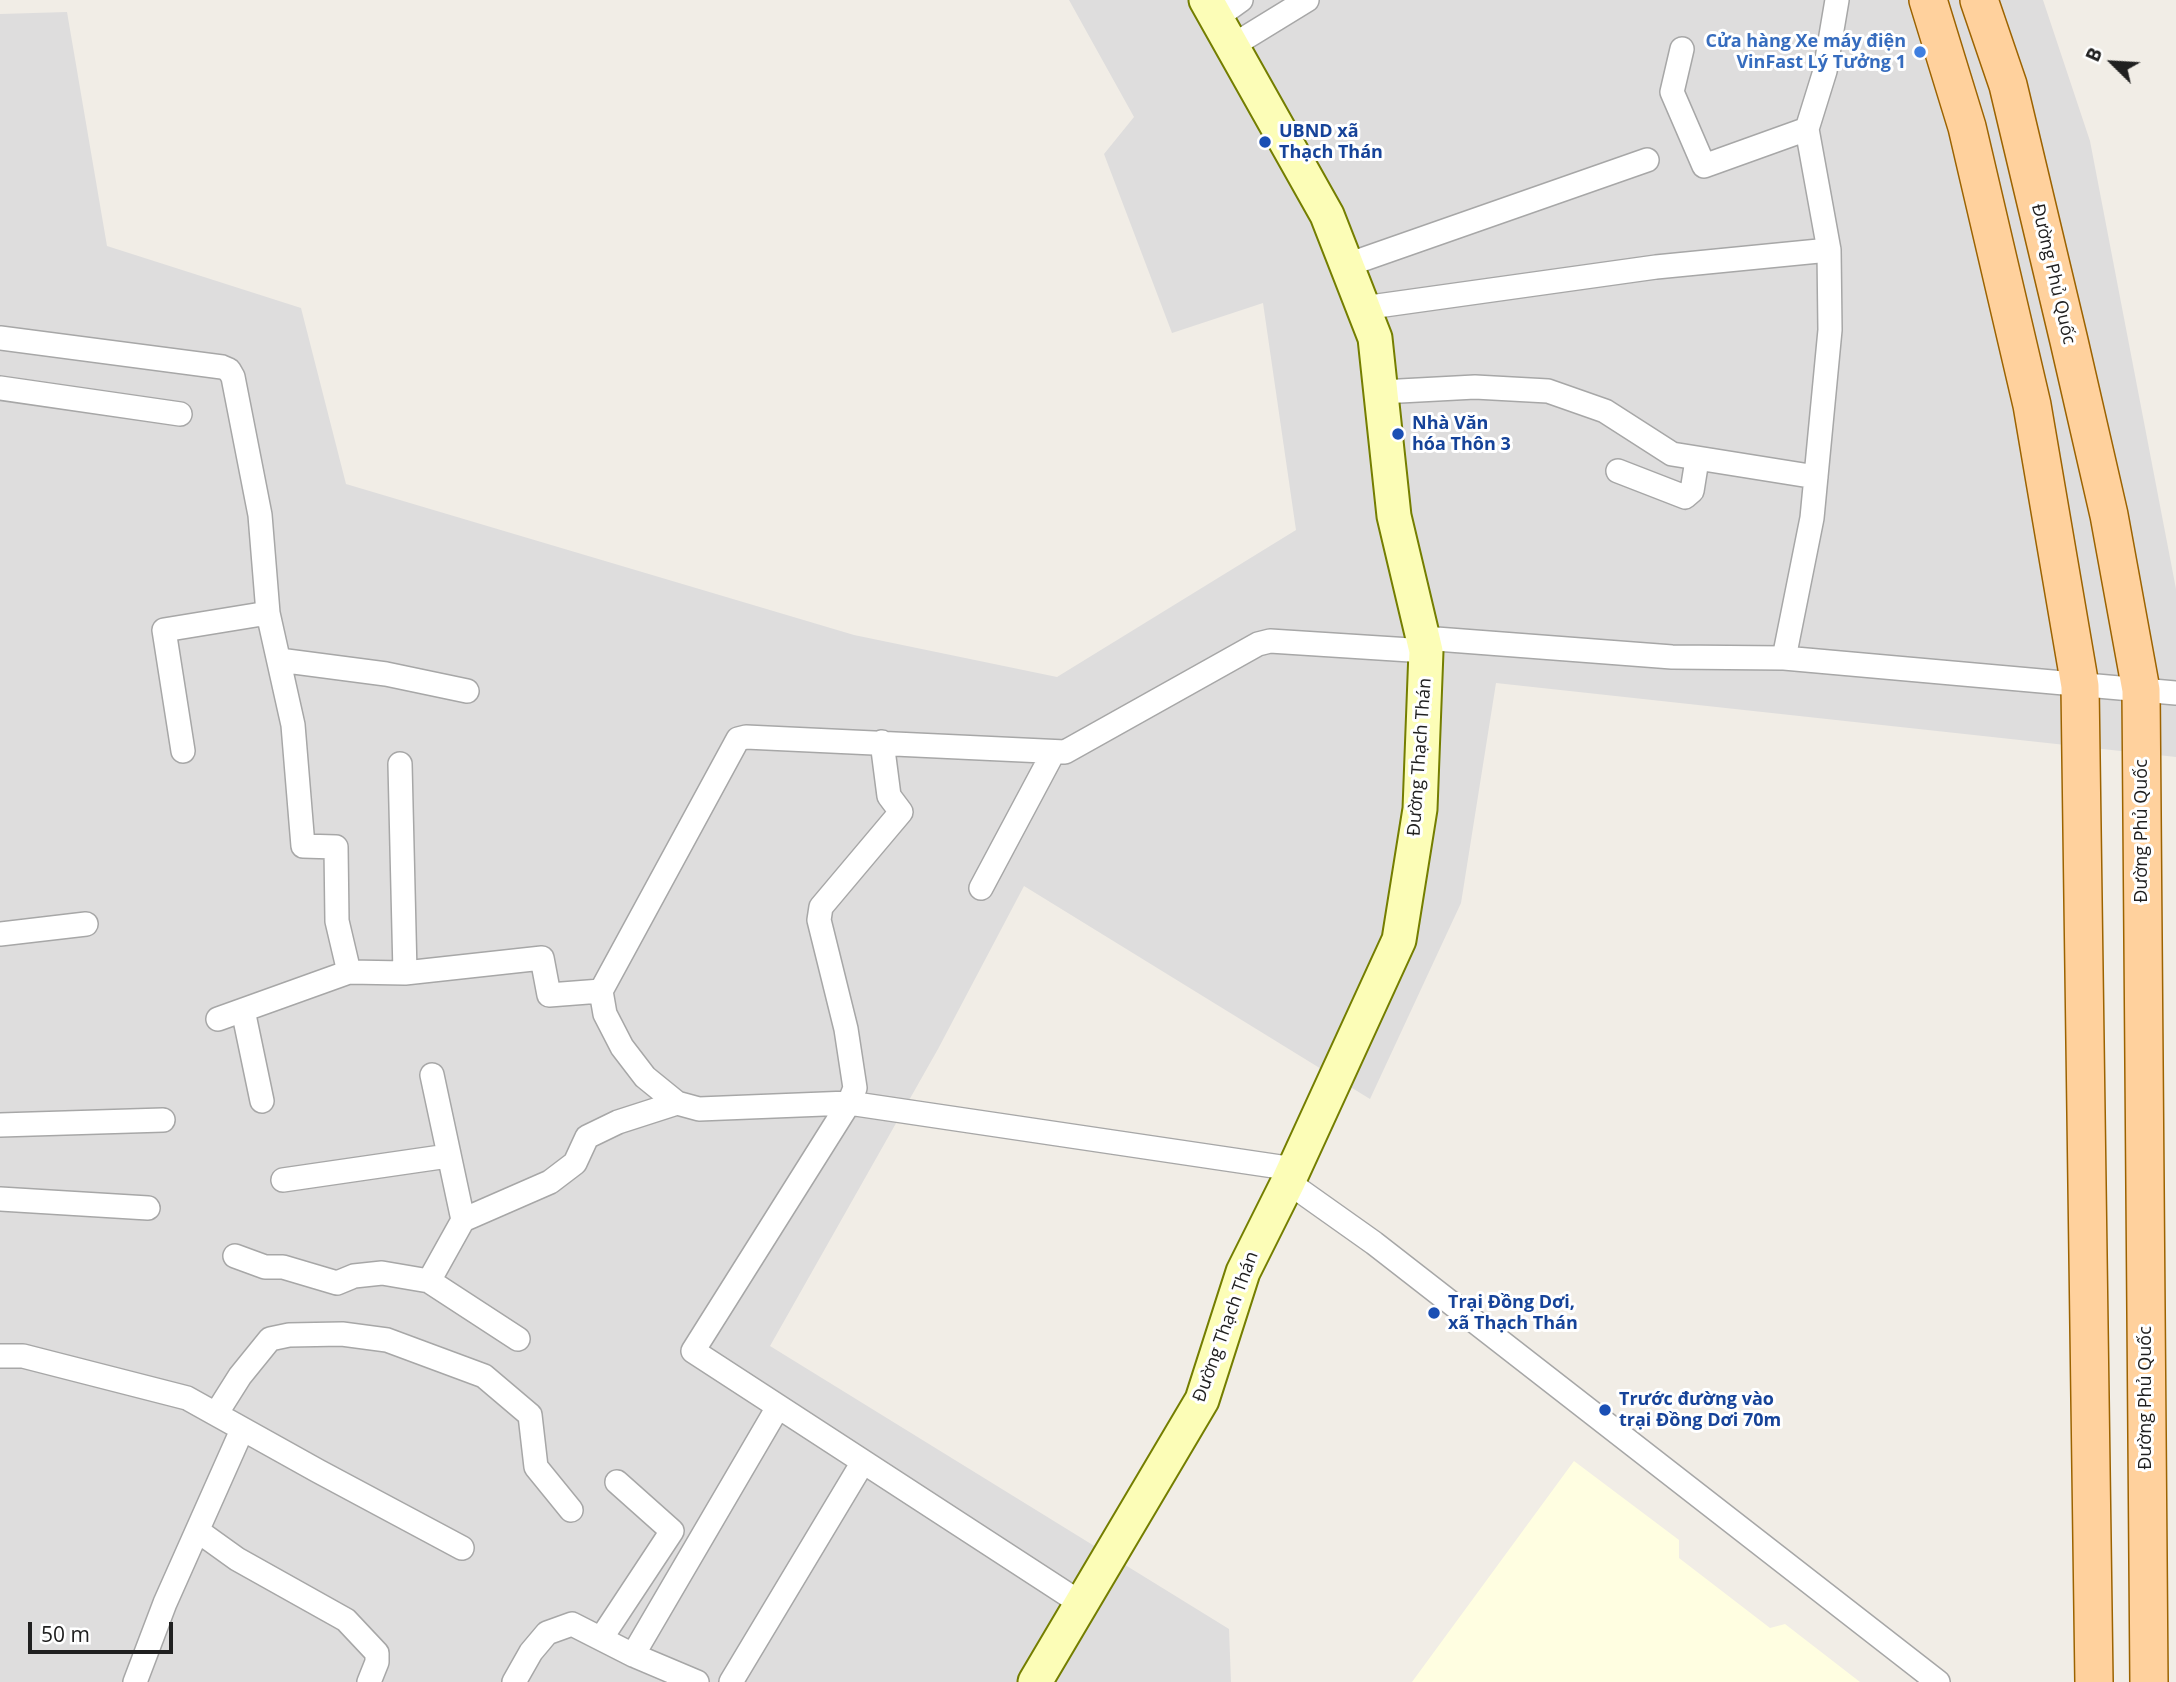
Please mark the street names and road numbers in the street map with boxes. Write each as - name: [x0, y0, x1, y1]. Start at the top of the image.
- street label: Đường Phủ Quốc: [2026, 202, 2080, 346]
- street label: Đường Thạch Thán: [1404, 677, 1436, 837]
- street label: Đường Phủ Quốc: [2131, 759, 2153, 903]
- street label: Đường Thạch Thán: [1189, 1249, 1263, 1405]
- street label: Đường Phủ Quốc: [2135, 1326, 2157, 1470]

